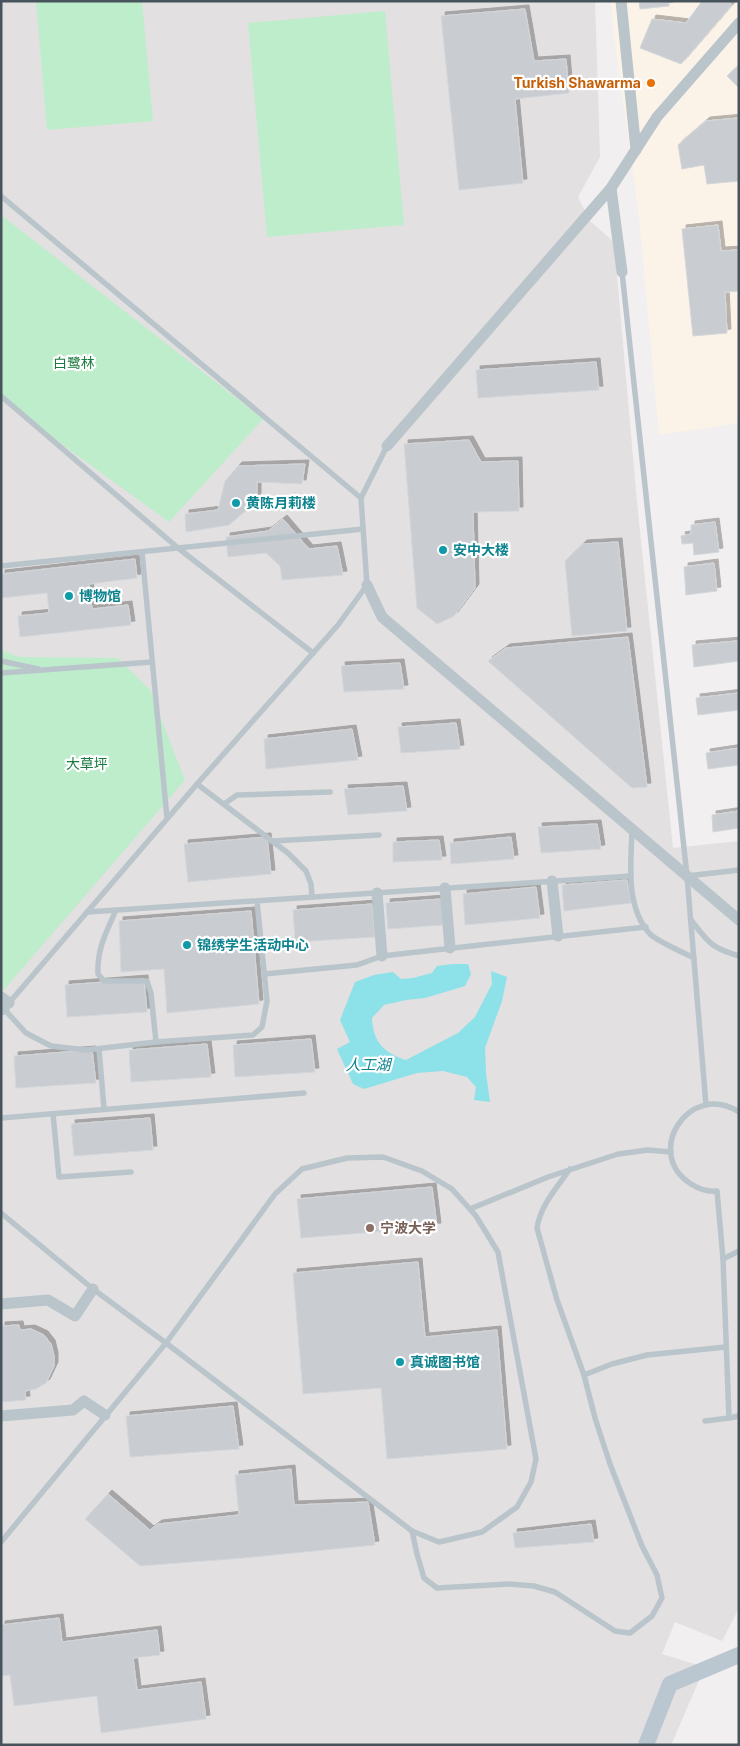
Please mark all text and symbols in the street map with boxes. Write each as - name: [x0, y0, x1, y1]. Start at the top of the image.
- place label: Turkish Shawarma: [514, 74, 641, 91]
- marker: Turkish Shawarma: [645, 77, 657, 89]
- park label: 白鹭林: [53, 354, 95, 371]
- place label: 黄陈月莉楼: [246, 494, 316, 511]
- marker: 黄陈月莉楼: [230, 497, 242, 509]
- place label: 安中大楼: [453, 541, 509, 558]
- marker: 安中大楼: [437, 544, 449, 556]
- place label: 博物馆: [79, 587, 121, 604]
- marker: 博物馆: [63, 590, 75, 602]
- park label: 大草坪: [66, 755, 108, 772]
- place label: 锦绣学生活动中心: [197, 936, 309, 953]
- marker: 锦绣学生活动中心: [181, 939, 193, 951]
- water label: 人工湖: [345, 1055, 392, 1074]
- place label: 宁波大学: [380, 1219, 436, 1236]
- marker: 宁波大学: [364, 1222, 376, 1234]
- place label: 真诚图书馆: [410, 1353, 480, 1370]
- marker: 真诚图书馆: [394, 1356, 406, 1368]

